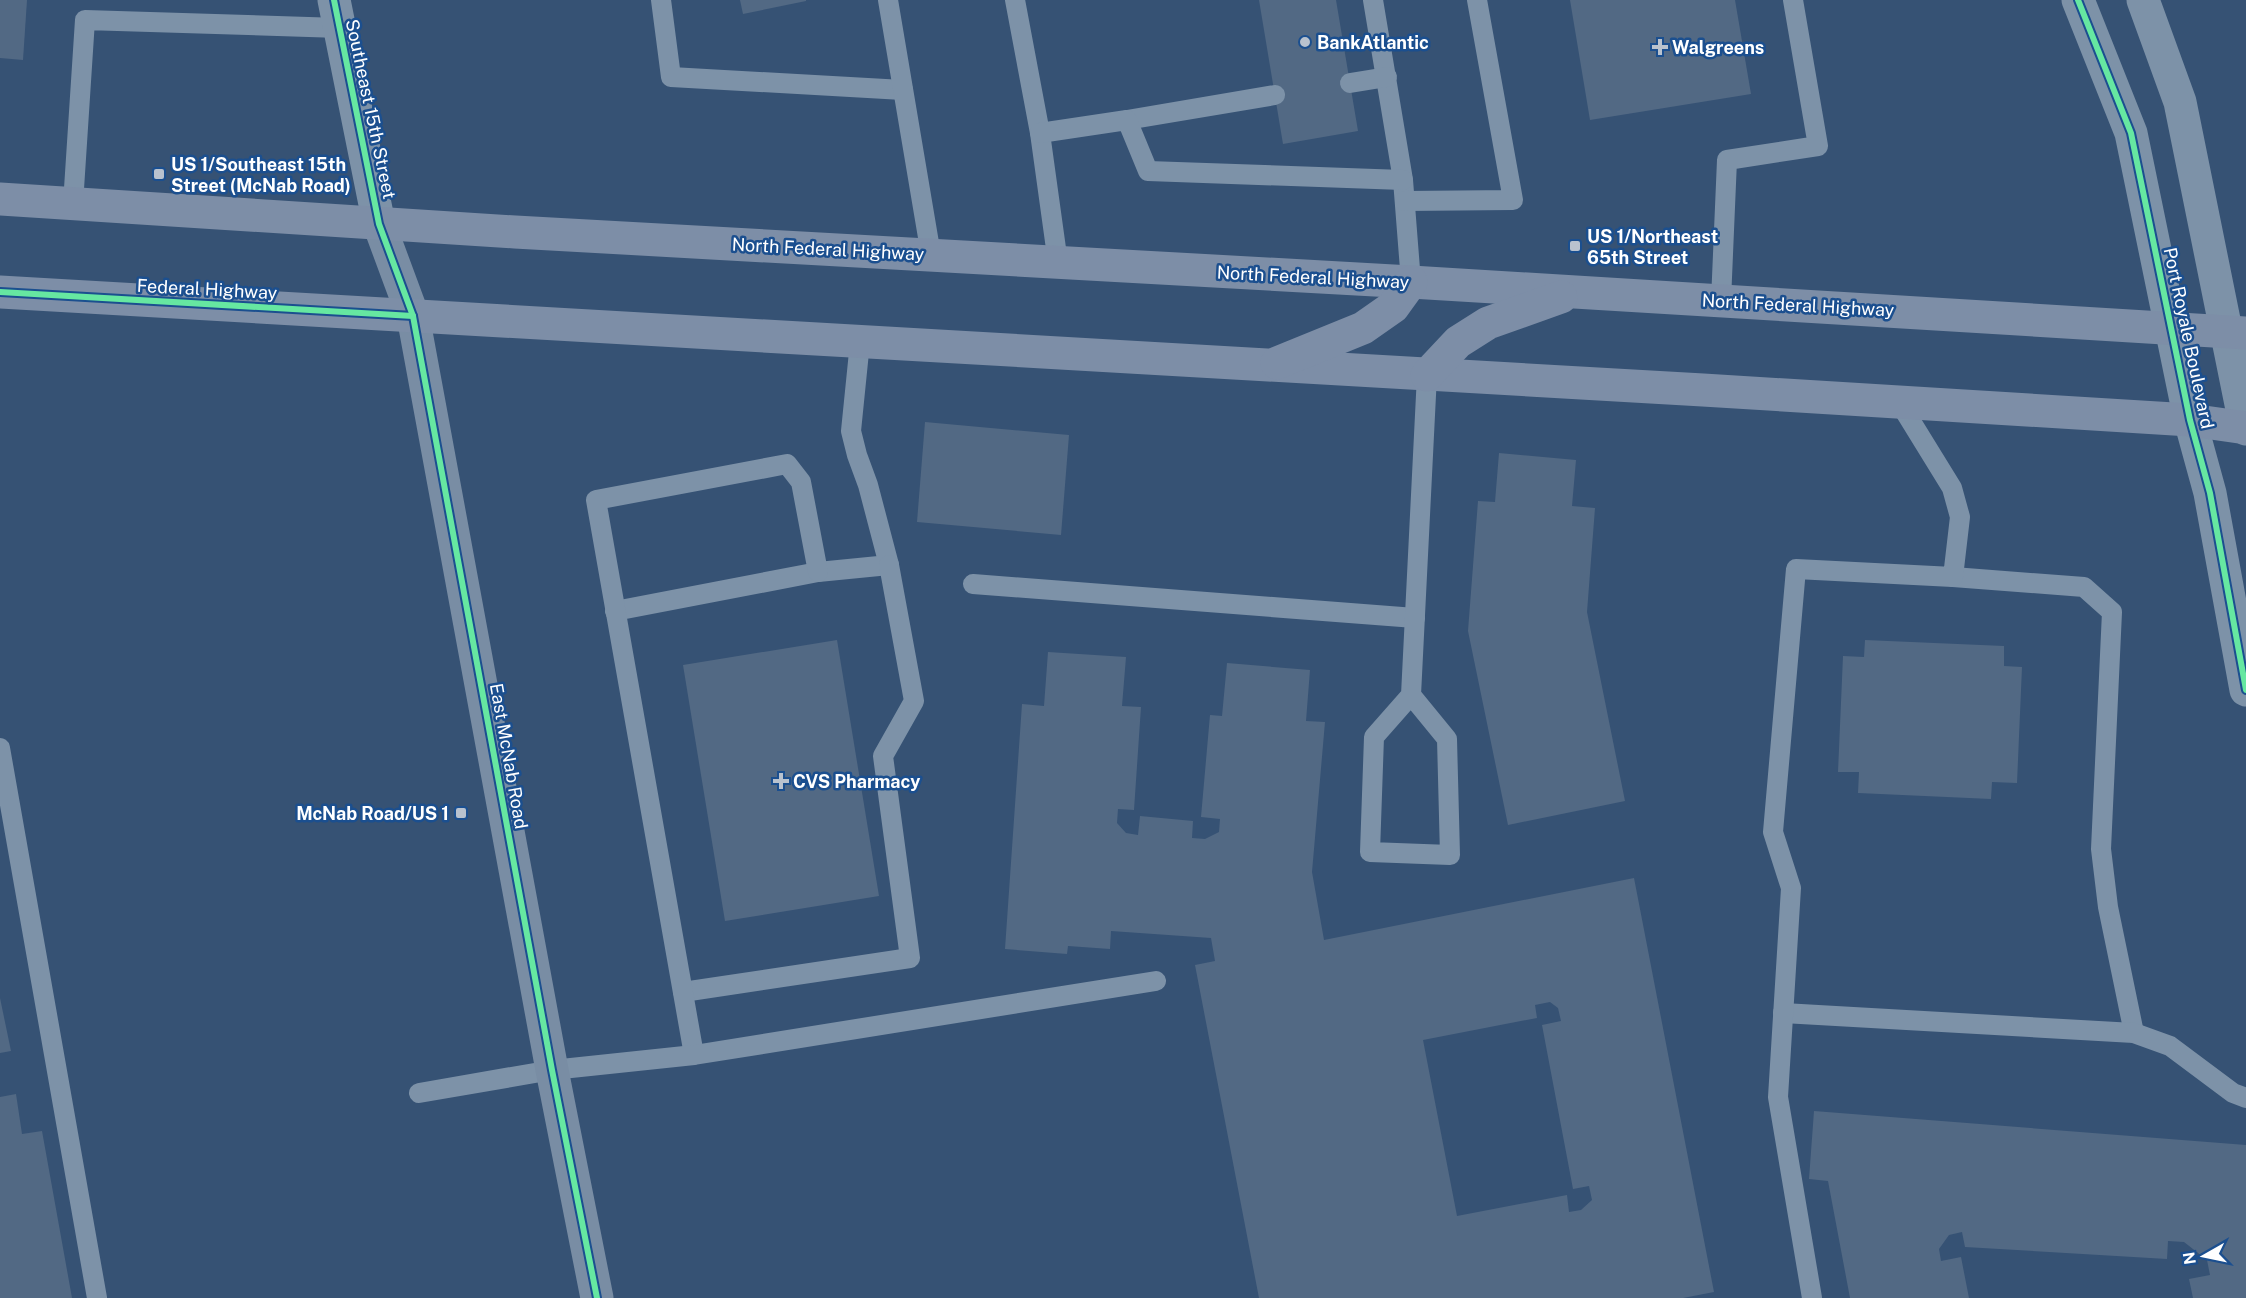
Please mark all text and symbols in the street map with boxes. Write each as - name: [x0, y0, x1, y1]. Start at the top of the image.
- street label: Southeast 15th Street: [342, 17, 400, 201]
- place label: BankAtlantic: [1317, 32, 1429, 53]
- marker: BankAtlantic: [1298, 35, 1312, 49]
- place label: Walgreens: [1672, 37, 1764, 58]
- marker: Walgreens: [1653, 40, 1667, 54]
- place label: US 1/Southeast 15th Street (McNab Road): [171, 154, 351, 196]
- marker: US 1/Southeast 15th Street (McNab Road): [152, 167, 166, 181]
- place label: US 1/Northeast 65th Street: [1587, 226, 1718, 268]
- street label: North Federal Highway: [731, 233, 925, 265]
- marker: US 1/Northeast 65th Street: [1568, 239, 1582, 253]
- street label: Port Royale Boulevard: [2160, 245, 2218, 431]
- street label: North Federal Highway: [1216, 261, 1410, 293]
- street label: Federal Highway: [136, 275, 278, 303]
- street label: North Federal Highway: [1701, 289, 1895, 321]
- street label: East McNab Road: [486, 681, 532, 831]
- place label: CVS Pharmacy: [793, 771, 920, 792]
- marker: CVS Pharmacy: [774, 774, 788, 788]
- place label: McNab Road/US 1: [296, 803, 449, 824]
- marker: McNab Road/US 1: [454, 806, 468, 820]
- north arrow: [2174, 1226, 2234, 1286]
- text: N: [2179, 1251, 2200, 1266]

